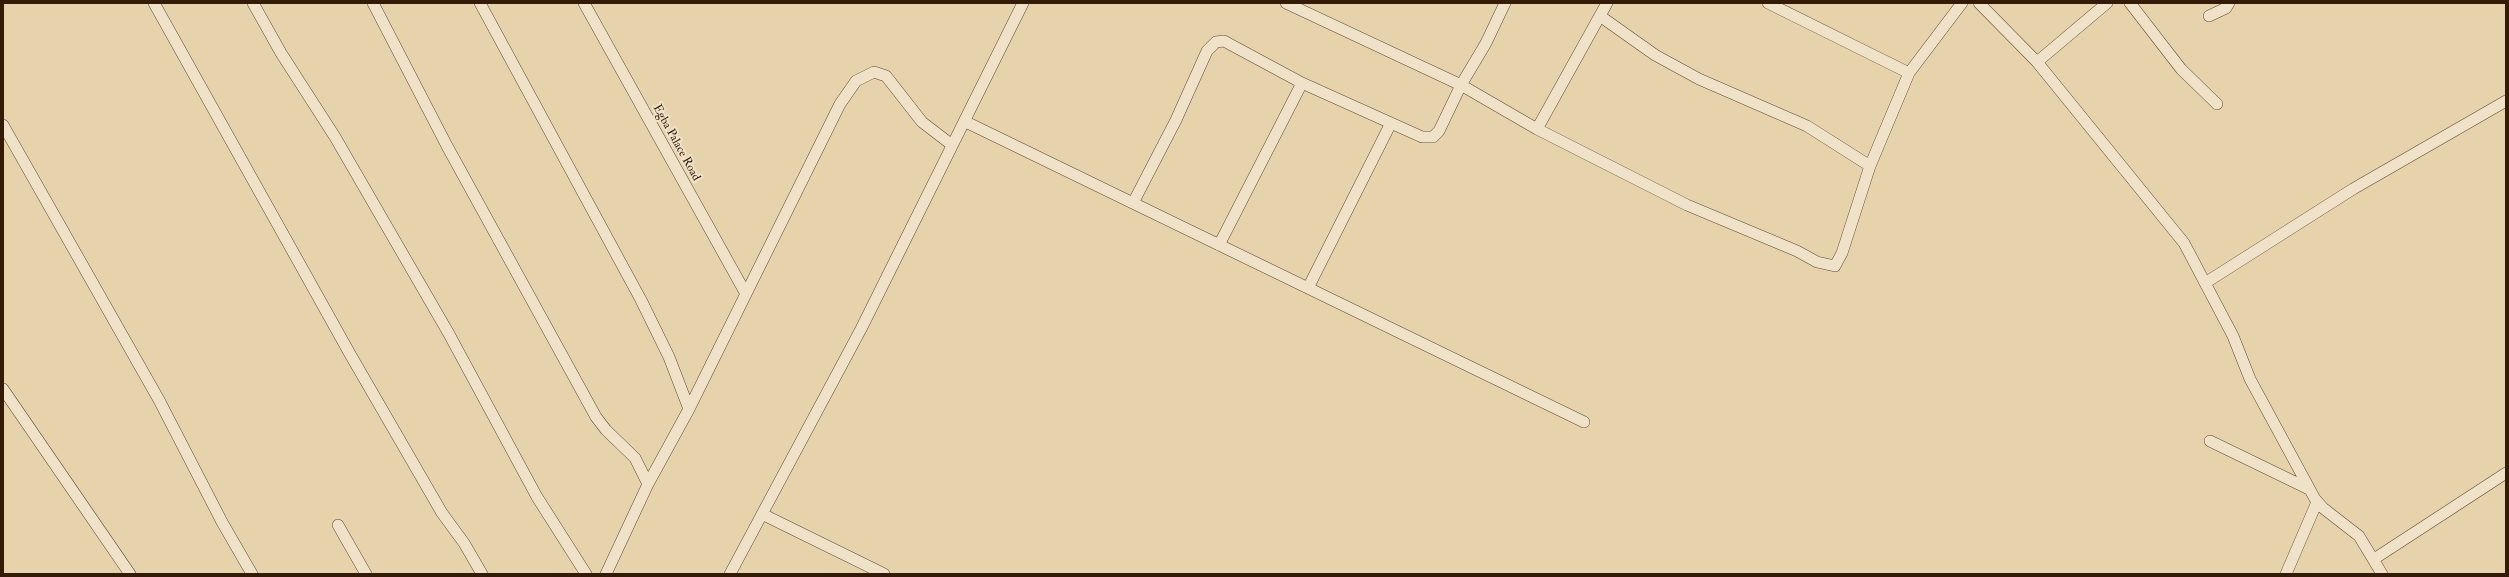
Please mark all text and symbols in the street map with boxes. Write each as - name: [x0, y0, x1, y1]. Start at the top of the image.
- street label: Egba Palace Road: [649, 102, 703, 184]

